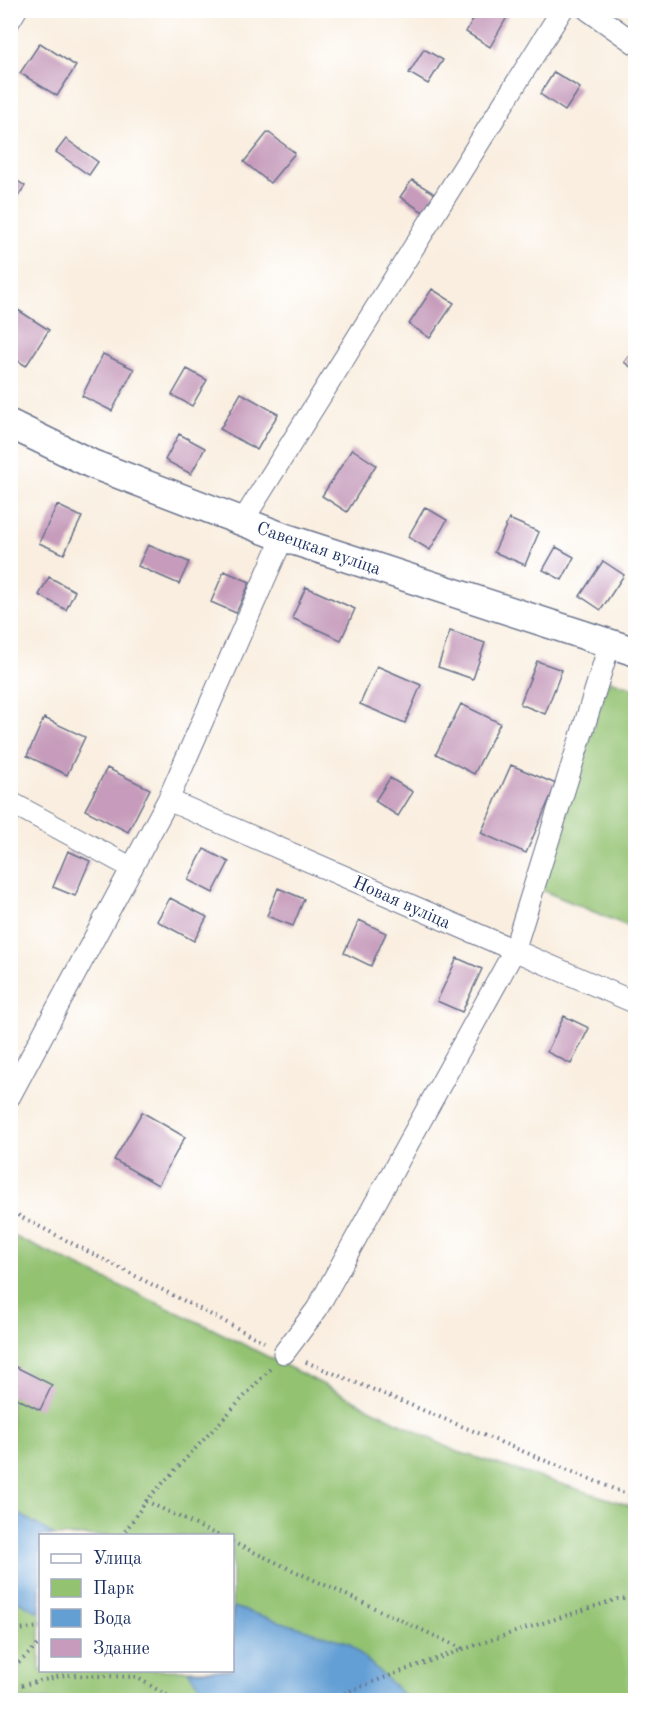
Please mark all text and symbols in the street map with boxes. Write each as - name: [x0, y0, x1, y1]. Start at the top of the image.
- street label: Савецкая вуліца: [254, 519, 383, 579]
- street label: Новая вуліца: [350, 873, 453, 933]
- legend: [39, 1534, 234, 1672]
- text: Улица: [93, 1550, 142, 1568]
- text: Парк: [93, 1580, 134, 1598]
- text: Вода: [93, 1610, 132, 1628]
- text: Здание: [93, 1640, 150, 1658]

